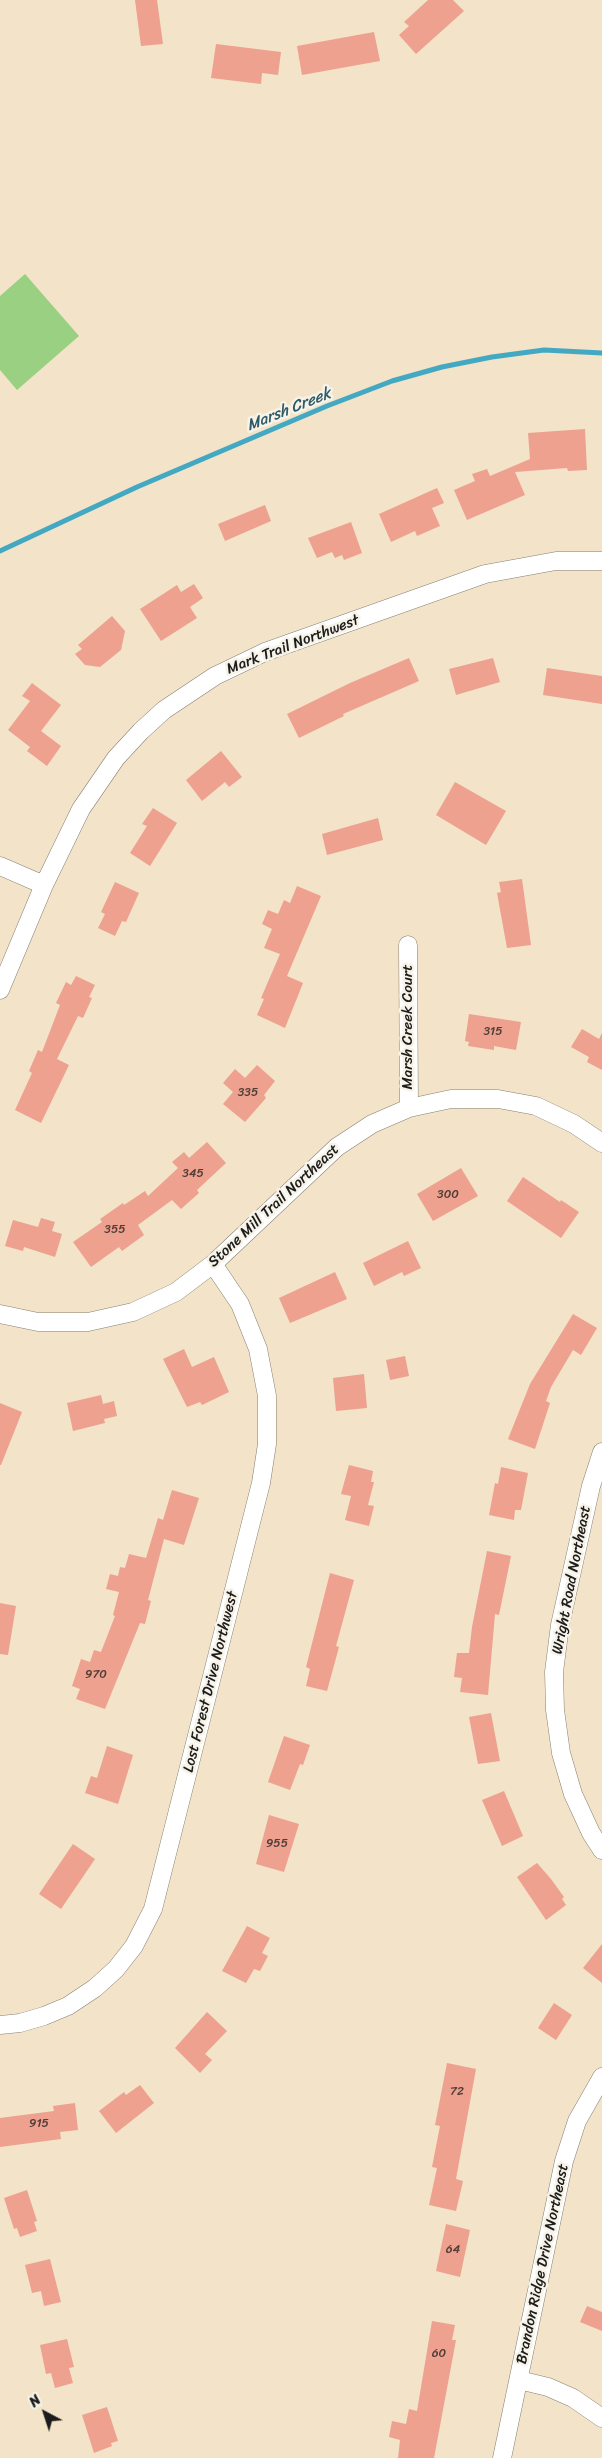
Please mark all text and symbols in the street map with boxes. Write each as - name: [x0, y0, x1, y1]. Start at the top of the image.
- water label: Marsh Creek: [244, 384, 334, 436]
- street label: Mark Trail Northwest: [224, 611, 362, 679]
- street label: Marsh Creek Court: [399, 964, 417, 1090]
- house number: 315: [483, 1025, 503, 1039]
- house number: 335: [238, 1086, 258, 1100]
- street label: Stone Mill Trail Northeast: [205, 1141, 343, 1271]
- house number: 345: [182, 1167, 204, 1181]
- house number: 300: [437, 1188, 459, 1202]
- house number: 355: [104, 1223, 126, 1237]
- street label: Wright Road Northeast: [549, 1504, 595, 1656]
- street label: Lost Forest Drive Northwest: [180, 1590, 242, 1774]
- house number: 970: [85, 1668, 107, 1682]
- house number: 955: [266, 1837, 288, 1851]
- house number: 72: [450, 2085, 464, 2099]
- house number: 915: [29, 2117, 49, 2131]
- street label: Brandon Ridge Drive Northeast: [513, 2162, 573, 2366]
- house number: 64: [446, 2243, 460, 2257]
- house number: 60: [432, 2347, 446, 2361]
- north arrow: [20, 2388, 70, 2438]
- text: N: [23, 2388, 47, 2414]

